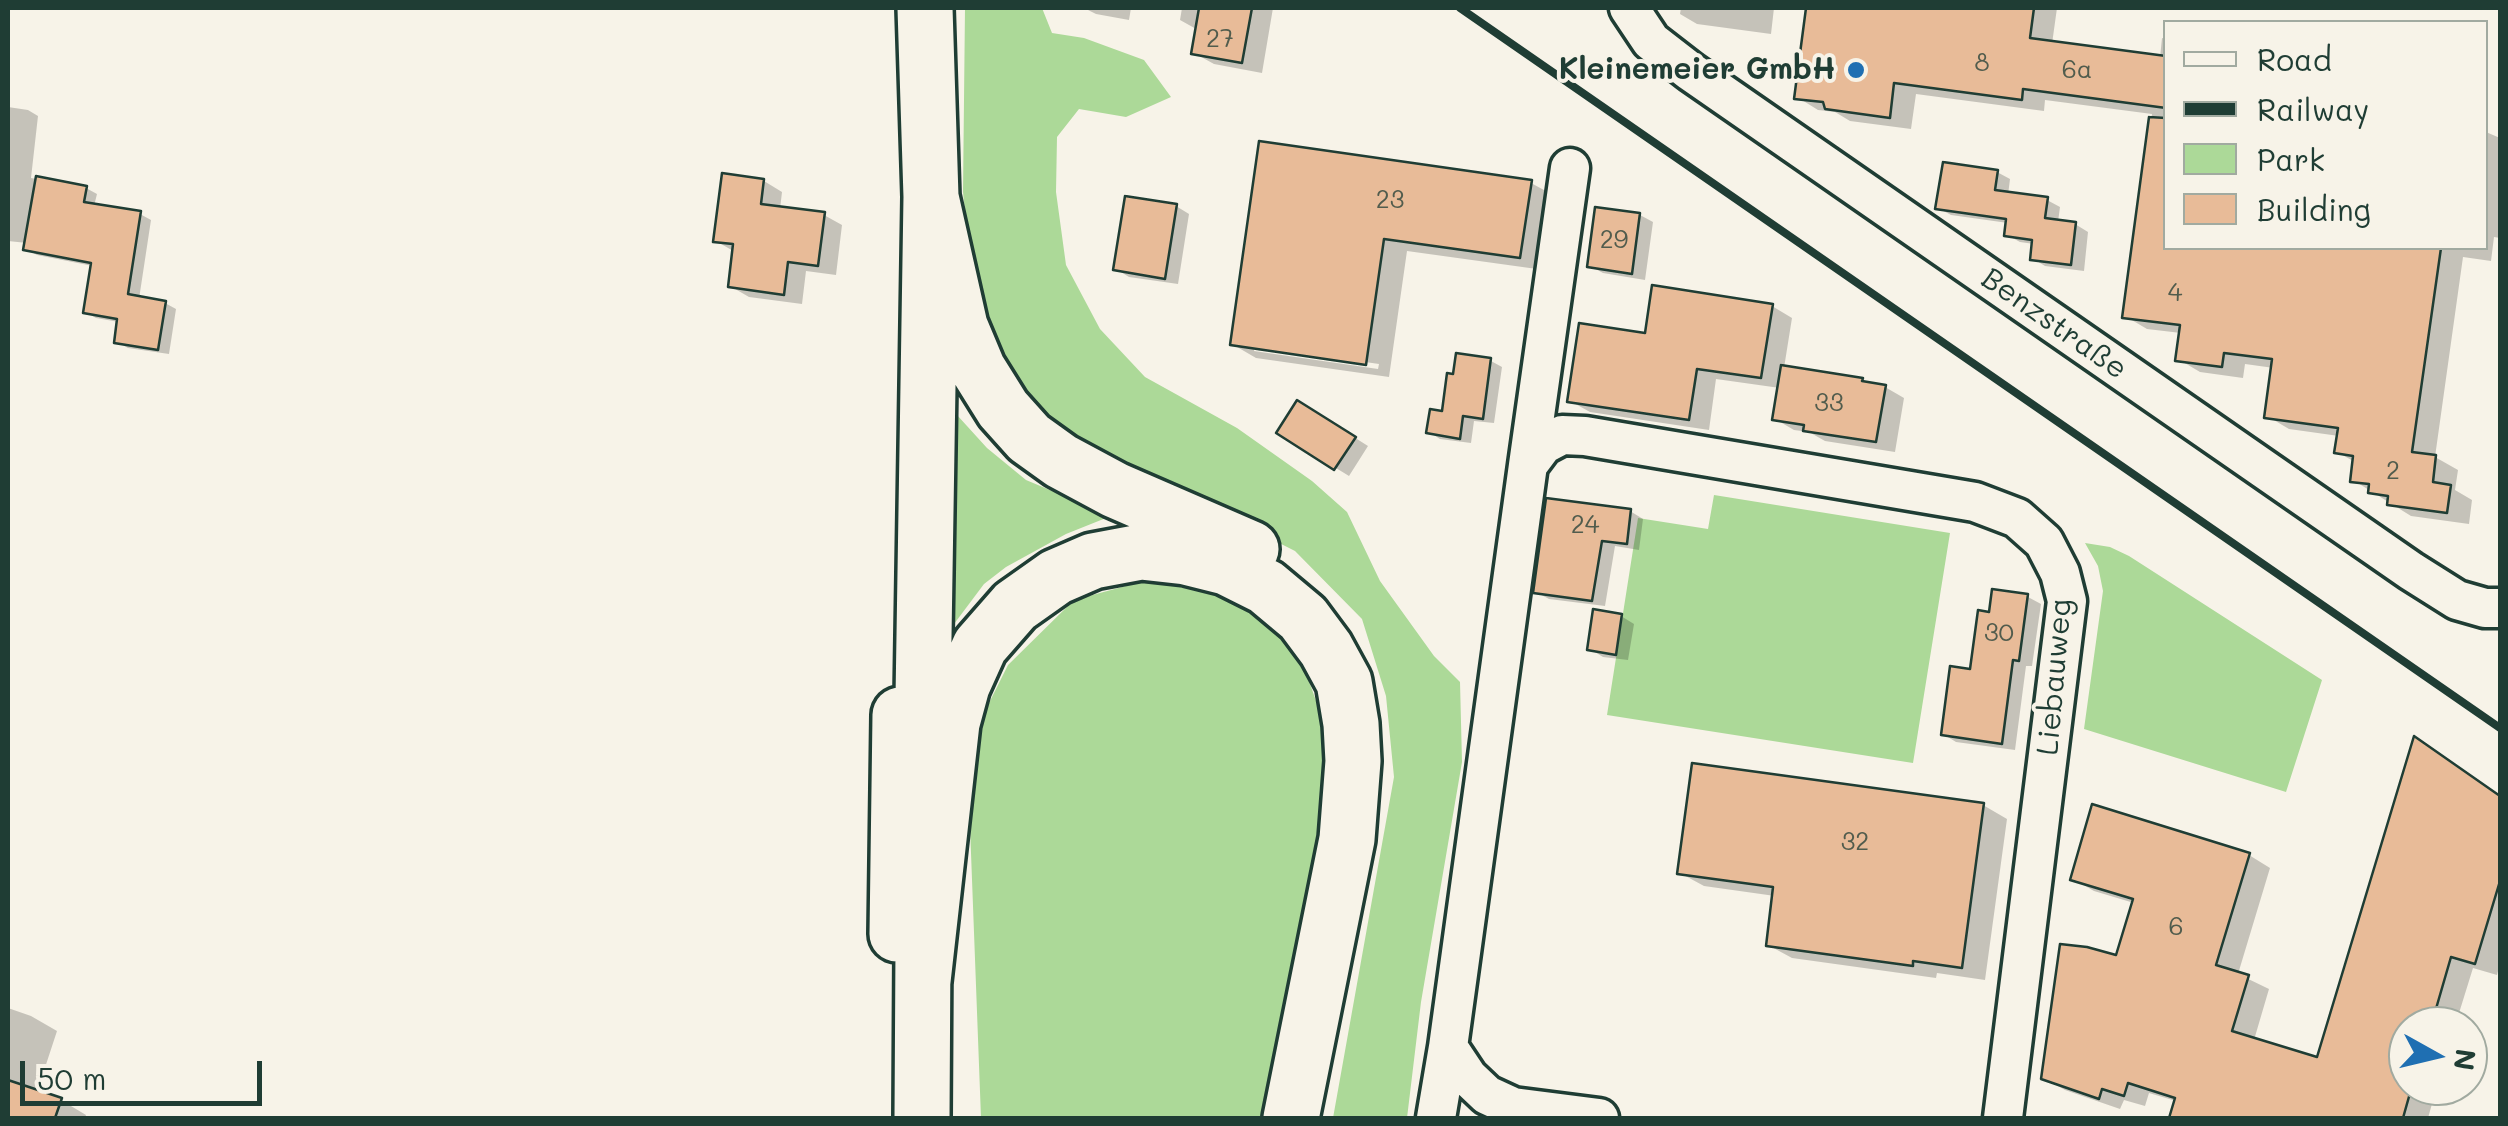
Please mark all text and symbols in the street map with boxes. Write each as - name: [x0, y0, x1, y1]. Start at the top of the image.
- legend: [2163, 20, 2488, 250]
- house number: 27: [1206, 24, 1234, 54]
- text: Road: [2257, 39, 2332, 79]
- house number: 8: [1974, 48, 1990, 78]
- place label: Kleinemeier GmbH: [1559, 52, 1836, 88]
- house number: 6a: [2062, 55, 2092, 85]
- marker: Kleinemeier GmbH: [1845, 59, 1867, 81]
- text: Railway: [2257, 89, 2369, 129]
- text: Park: [2257, 139, 2325, 179]
- house number: 23: [1376, 185, 1404, 215]
- text: Building: [2257, 189, 2371, 229]
- house number: 29: [1600, 225, 1628, 255]
- street label: Benzstraße: [1974, 261, 2134, 387]
- house number: 4: [2168, 278, 2182, 308]
- house number: 33: [1814, 388, 1844, 418]
- house number: 2: [2386, 456, 2400, 486]
- house number: 24: [1571, 510, 1599, 540]
- street label: Liebauweg: [2030, 597, 2080, 757]
- house number: 30: [1984, 618, 2014, 648]
- house number: 32: [1841, 827, 1869, 857]
- house number: 6: [2168, 912, 2184, 942]
- north arrow: [2388, 1006, 2488, 1106]
- scale bar: [25, 1041, 268, 1103]
- text: N: [2446, 1047, 2485, 1073]
- text: 50 m: [37, 1058, 107, 1098]

